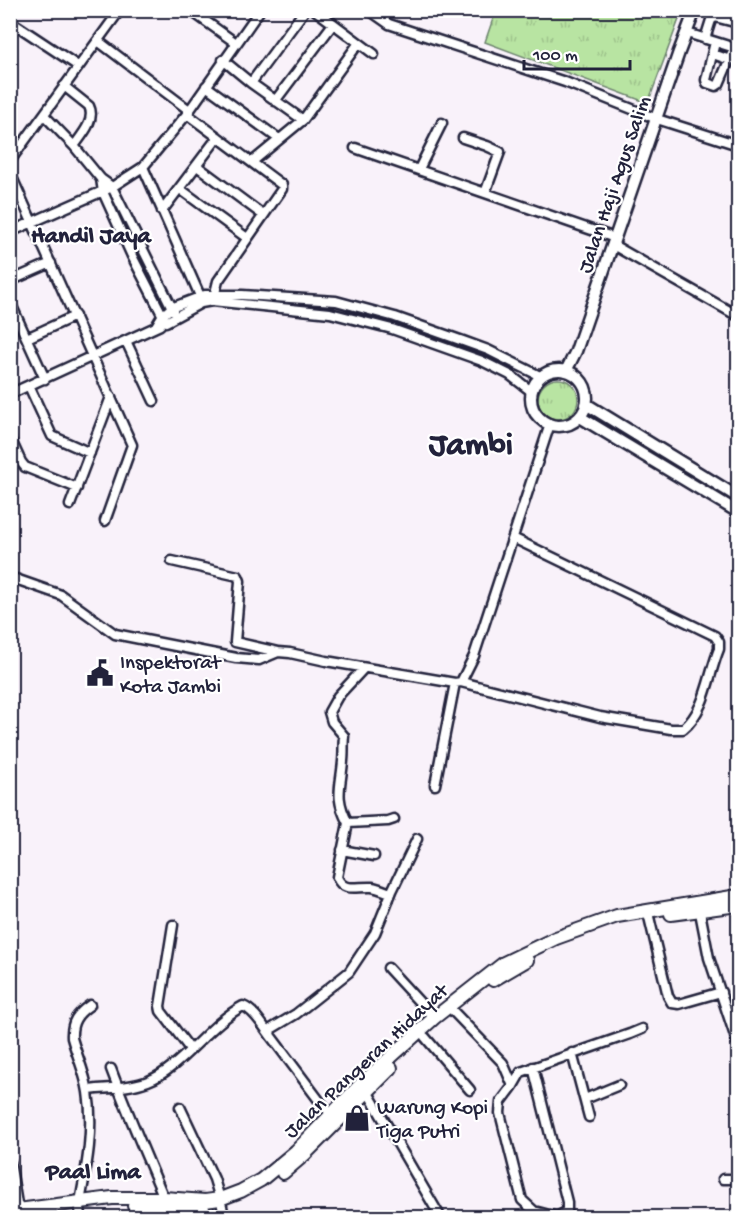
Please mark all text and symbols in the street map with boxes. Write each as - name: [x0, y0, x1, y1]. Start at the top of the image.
- scale bar: [524, 33, 630, 71]
- text: 100 m: [532, 46, 578, 67]
- street label: Jalan Haji Agus Salim: [574, 93, 658, 277]
- district label: Handil Jaya: [31, 223, 153, 252]
- district label: Jambi: [428, 428, 513, 466]
- place label: Inspektorat Kota Jambi: [120, 652, 223, 701]
- public building icon: Inspektorat Kota Jambi: [85, 658, 115, 688]
- street label: Jalan Pangeran Hidayat: [280, 978, 456, 1145]
- place label: Warung Kopi Tiga Putri: [376, 1097, 488, 1146]
- shop icon: Warung Kopi Tiga Putri: [342, 1103, 372, 1133]
- district label: Paal Lima: [43, 1159, 142, 1188]

